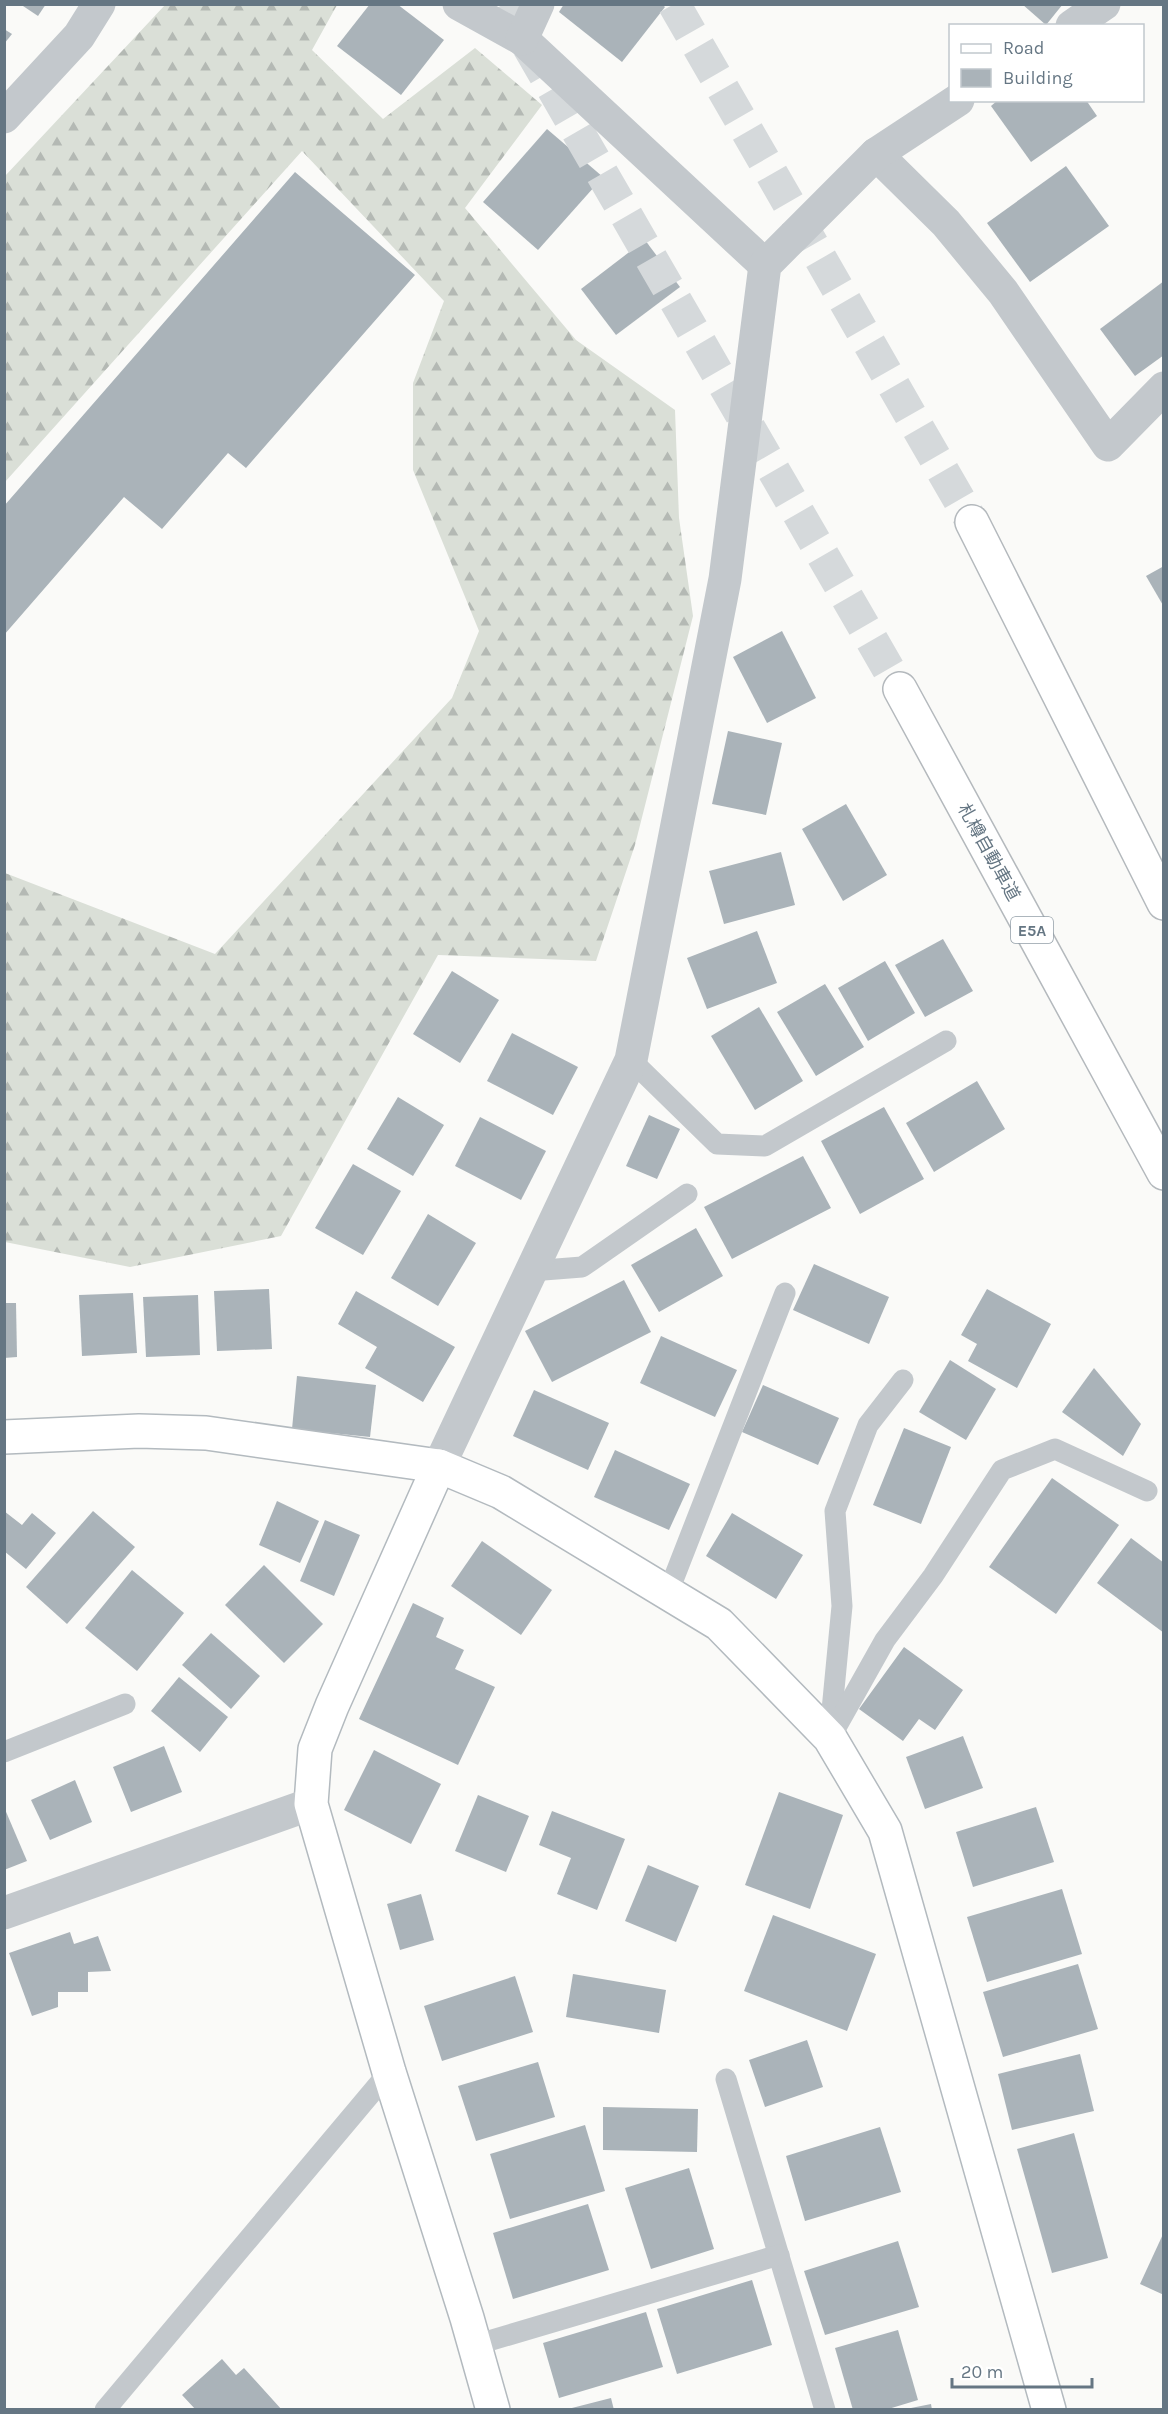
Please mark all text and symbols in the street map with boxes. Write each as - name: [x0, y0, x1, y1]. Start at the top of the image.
- legend: [949, 24, 1144, 102]
- text: Road: [1003, 37, 1044, 59]
- text: Building: [1003, 67, 1073, 89]
- street label: 札樽自動車道: [953, 799, 1025, 905]
- road number: E5A: [1011, 917, 1053, 943]
- scale bar: [952, 2351, 1092, 2389]
- text: 20 m: [961, 2361, 1003, 2383]

